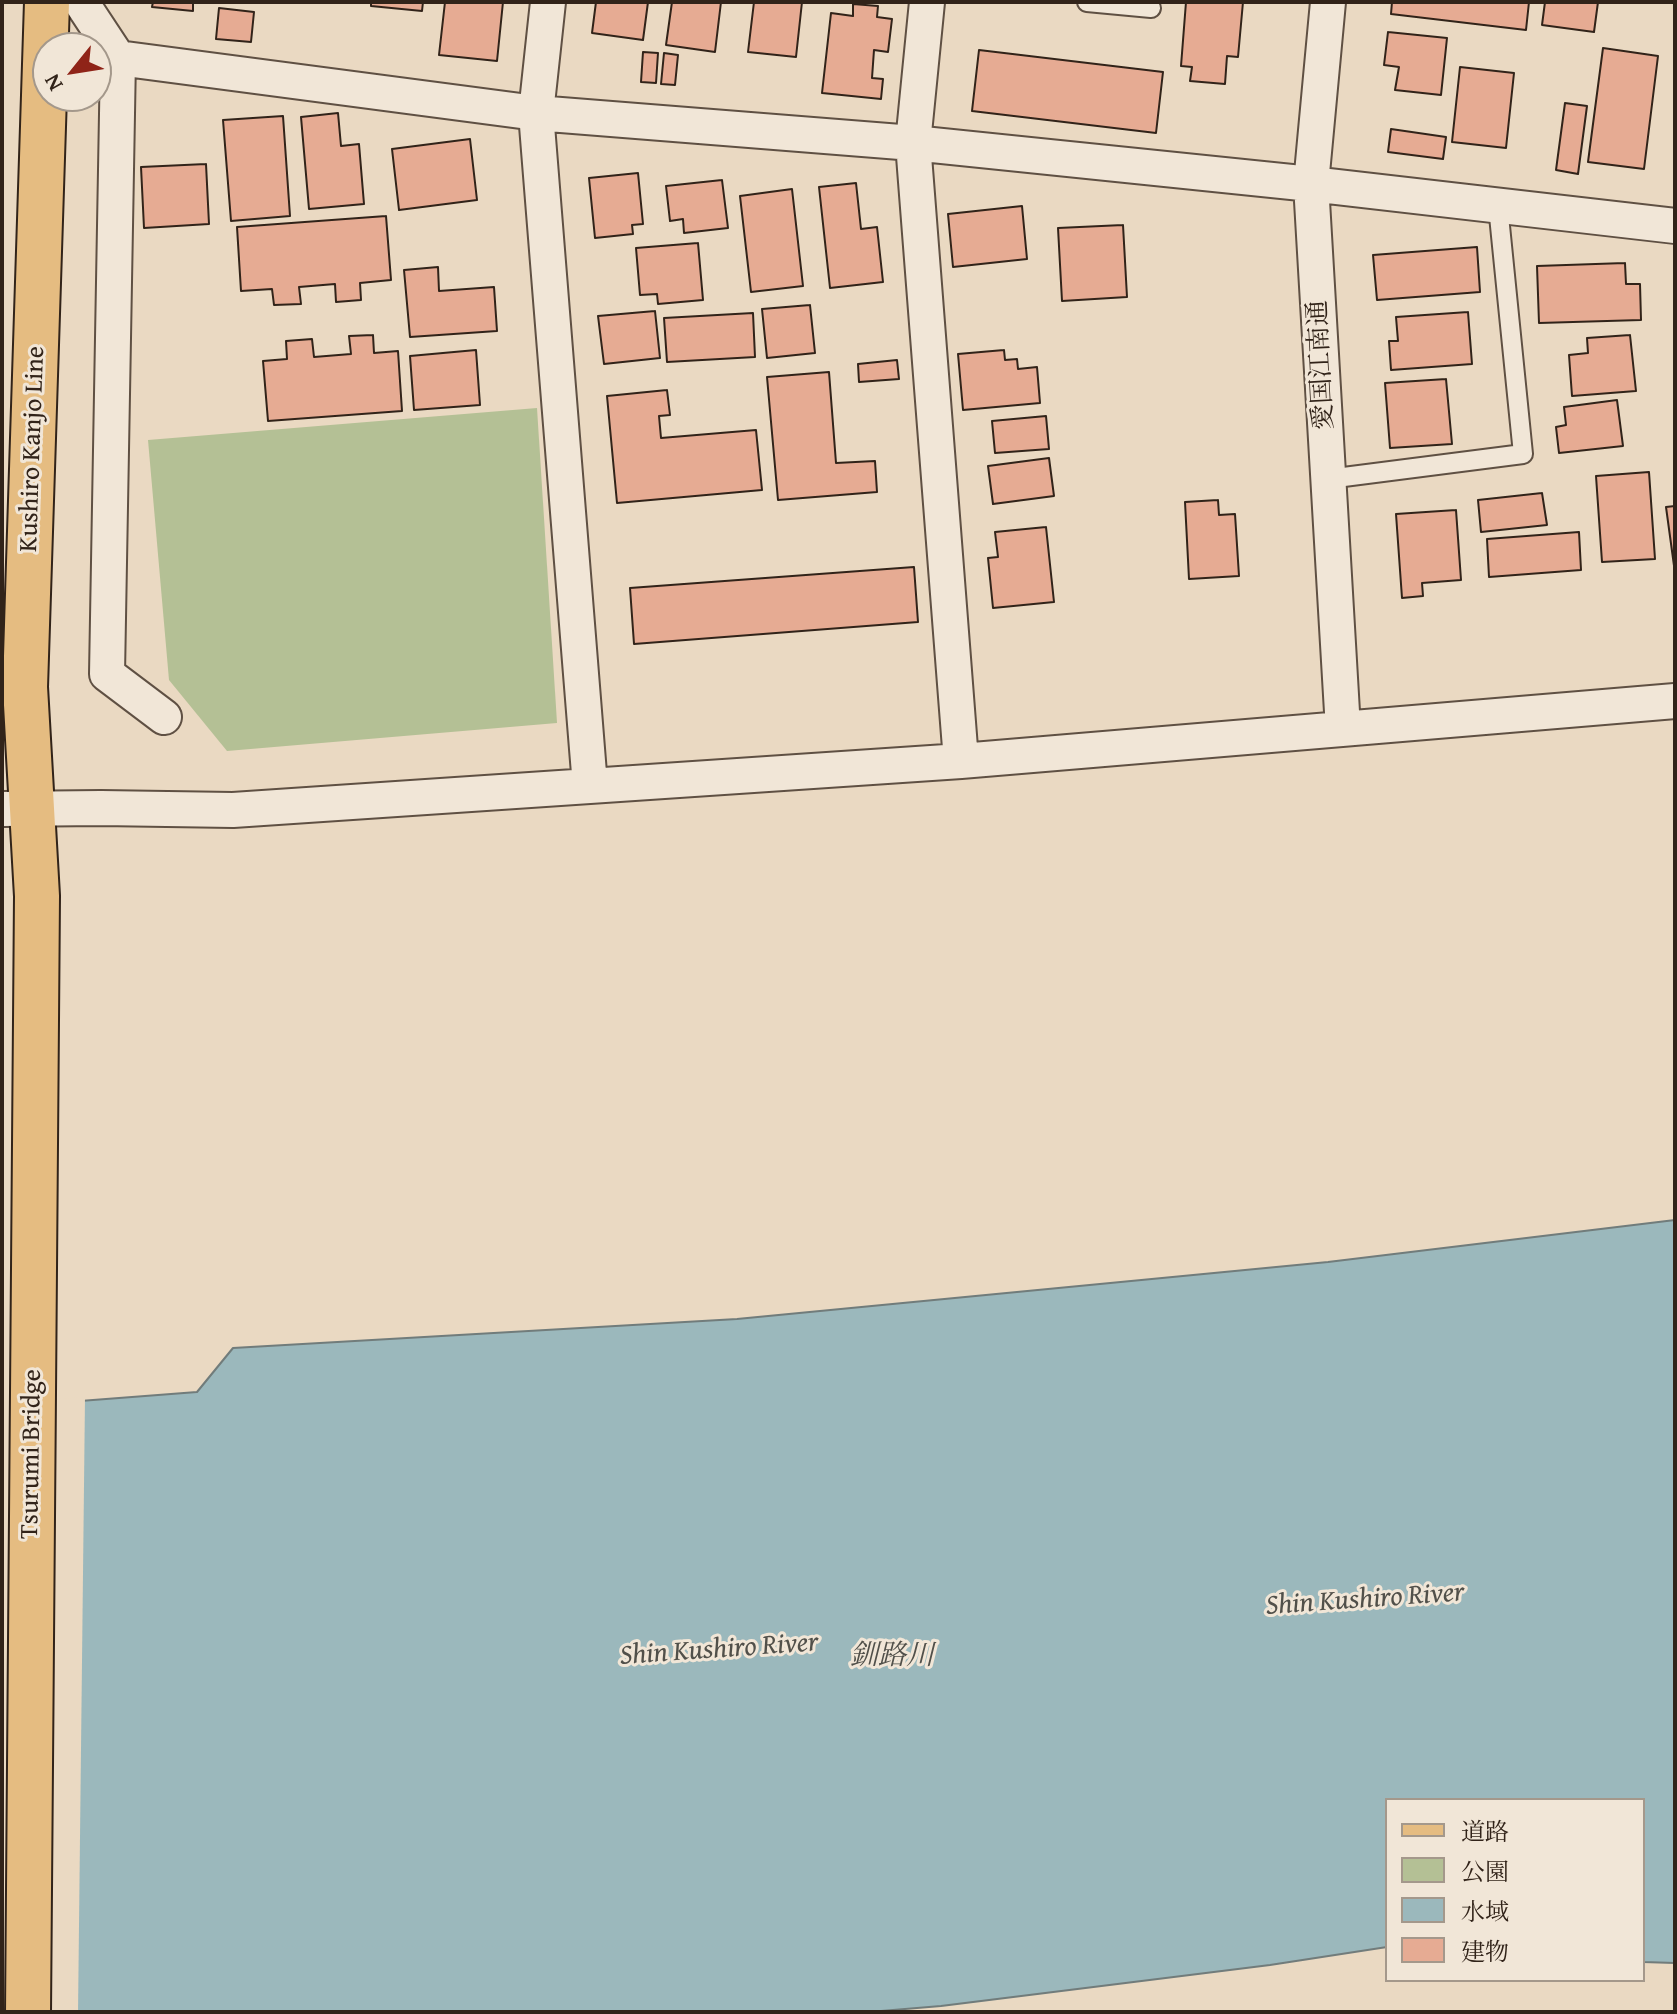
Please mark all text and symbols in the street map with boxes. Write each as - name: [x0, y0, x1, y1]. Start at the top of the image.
- north arrow: [32, 32, 112, 112]
- text: N: [35, 69, 70, 97]
- street label: 愛国江南通: [1303, 299, 1341, 431]
- street label: Kushiro Kanjo Line: [14, 346, 52, 552]
- street label: Tsurumi Bridge: [15, 1369, 49, 1539]
- water label: Shin Kushiro River: [1265, 1576, 1465, 1624]
- water label: Shin Kushiro River: [619, 1626, 819, 1674]
- water label: 釧路川: [850, 1640, 934, 1674]
- legend: [1385, 1798, 1645, 1982]
- text: 道路: [1461, 1814, 1509, 1849]
- text: 公園: [1461, 1854, 1509, 1889]
- text: 水域: [1461, 1894, 1509, 1929]
- text: 建物: [1461, 1934, 1509, 1969]

